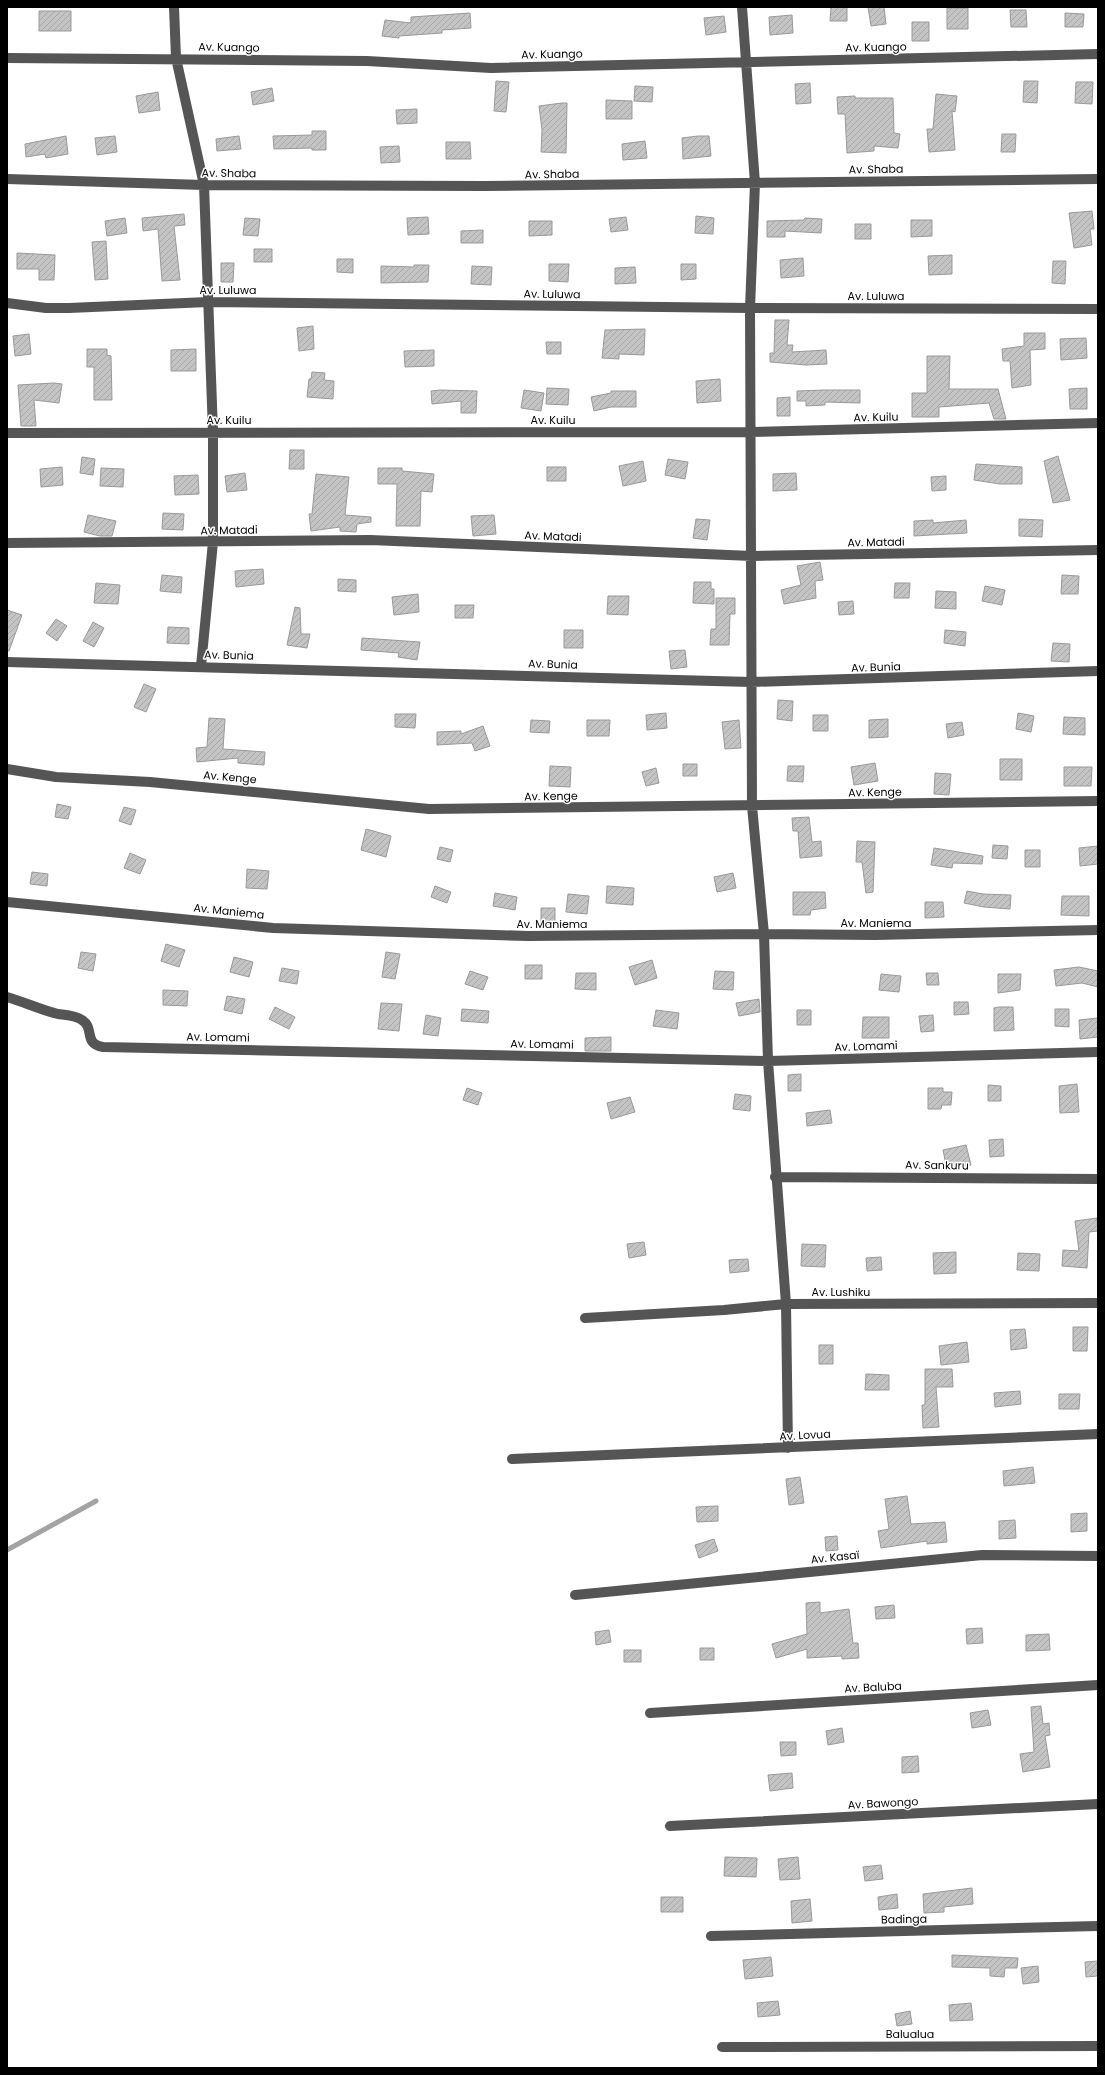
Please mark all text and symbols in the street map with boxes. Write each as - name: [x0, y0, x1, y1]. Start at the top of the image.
- street label: Av. Kuango: [198, 38, 260, 56]
- street label: Av. Kuango: [845, 38, 907, 56]
- street label: Av. Kuango: [521, 45, 583, 63]
- street label: Av. Shaba: [849, 161, 903, 177]
- street label: Av. Shaba: [202, 165, 256, 181]
- street label: Av. Shaba: [525, 166, 579, 182]
- street label: Av. Luluwa: [200, 282, 256, 298]
- street label: Av. Luluwa: [523, 286, 581, 302]
- street label: Av. Luluwa: [848, 288, 904, 304]
- street label: Av. Kuilu: [853, 409, 899, 425]
- street label: Av. Kuilu: [207, 412, 251, 428]
- street label: Av. Kuilu: [531, 412, 575, 428]
- street label: Av. Matadi: [200, 521, 258, 538]
- street label: Av. Matadi: [524, 527, 582, 545]
- street label: Av. Matadi: [847, 533, 905, 550]
- street label: Av. Bunia: [204, 646, 254, 664]
- street label: Av. Bunia: [528, 655, 578, 673]
- street label: Av. Bunia: [851, 658, 901, 676]
- street label: Av. Kenge: [203, 767, 258, 787]
- street label: Av. Kenge: [848, 784, 902, 800]
- street label: Av. Kenge: [524, 788, 578, 804]
- street label: Av. Maniema: [193, 899, 265, 923]
- street label: Av. Maniema: [840, 915, 912, 931]
- street label: Av. Maniema: [516, 916, 588, 932]
- street label: Av. Lomami: [186, 1028, 250, 1046]
- street label: Av. Lomami: [510, 1035, 574, 1053]
- street label: Av. Lomami: [834, 1037, 898, 1055]
- street label: Av. Sankuru: [905, 1156, 969, 1174]
- street label: Av. Lushiku: [812, 1284, 870, 1300]
- street label: Av. Lovua: [779, 1426, 831, 1444]
- street label: Av. Kasaï: [810, 1546, 860, 1568]
- street label: Av. Baluba: [844, 1678, 902, 1696]
- street label: Av. Bawongo: [847, 1793, 919, 1813]
- street label: Badinga: [881, 1911, 927, 1927]
- street label: Balualua: [886, 2026, 934, 2042]

